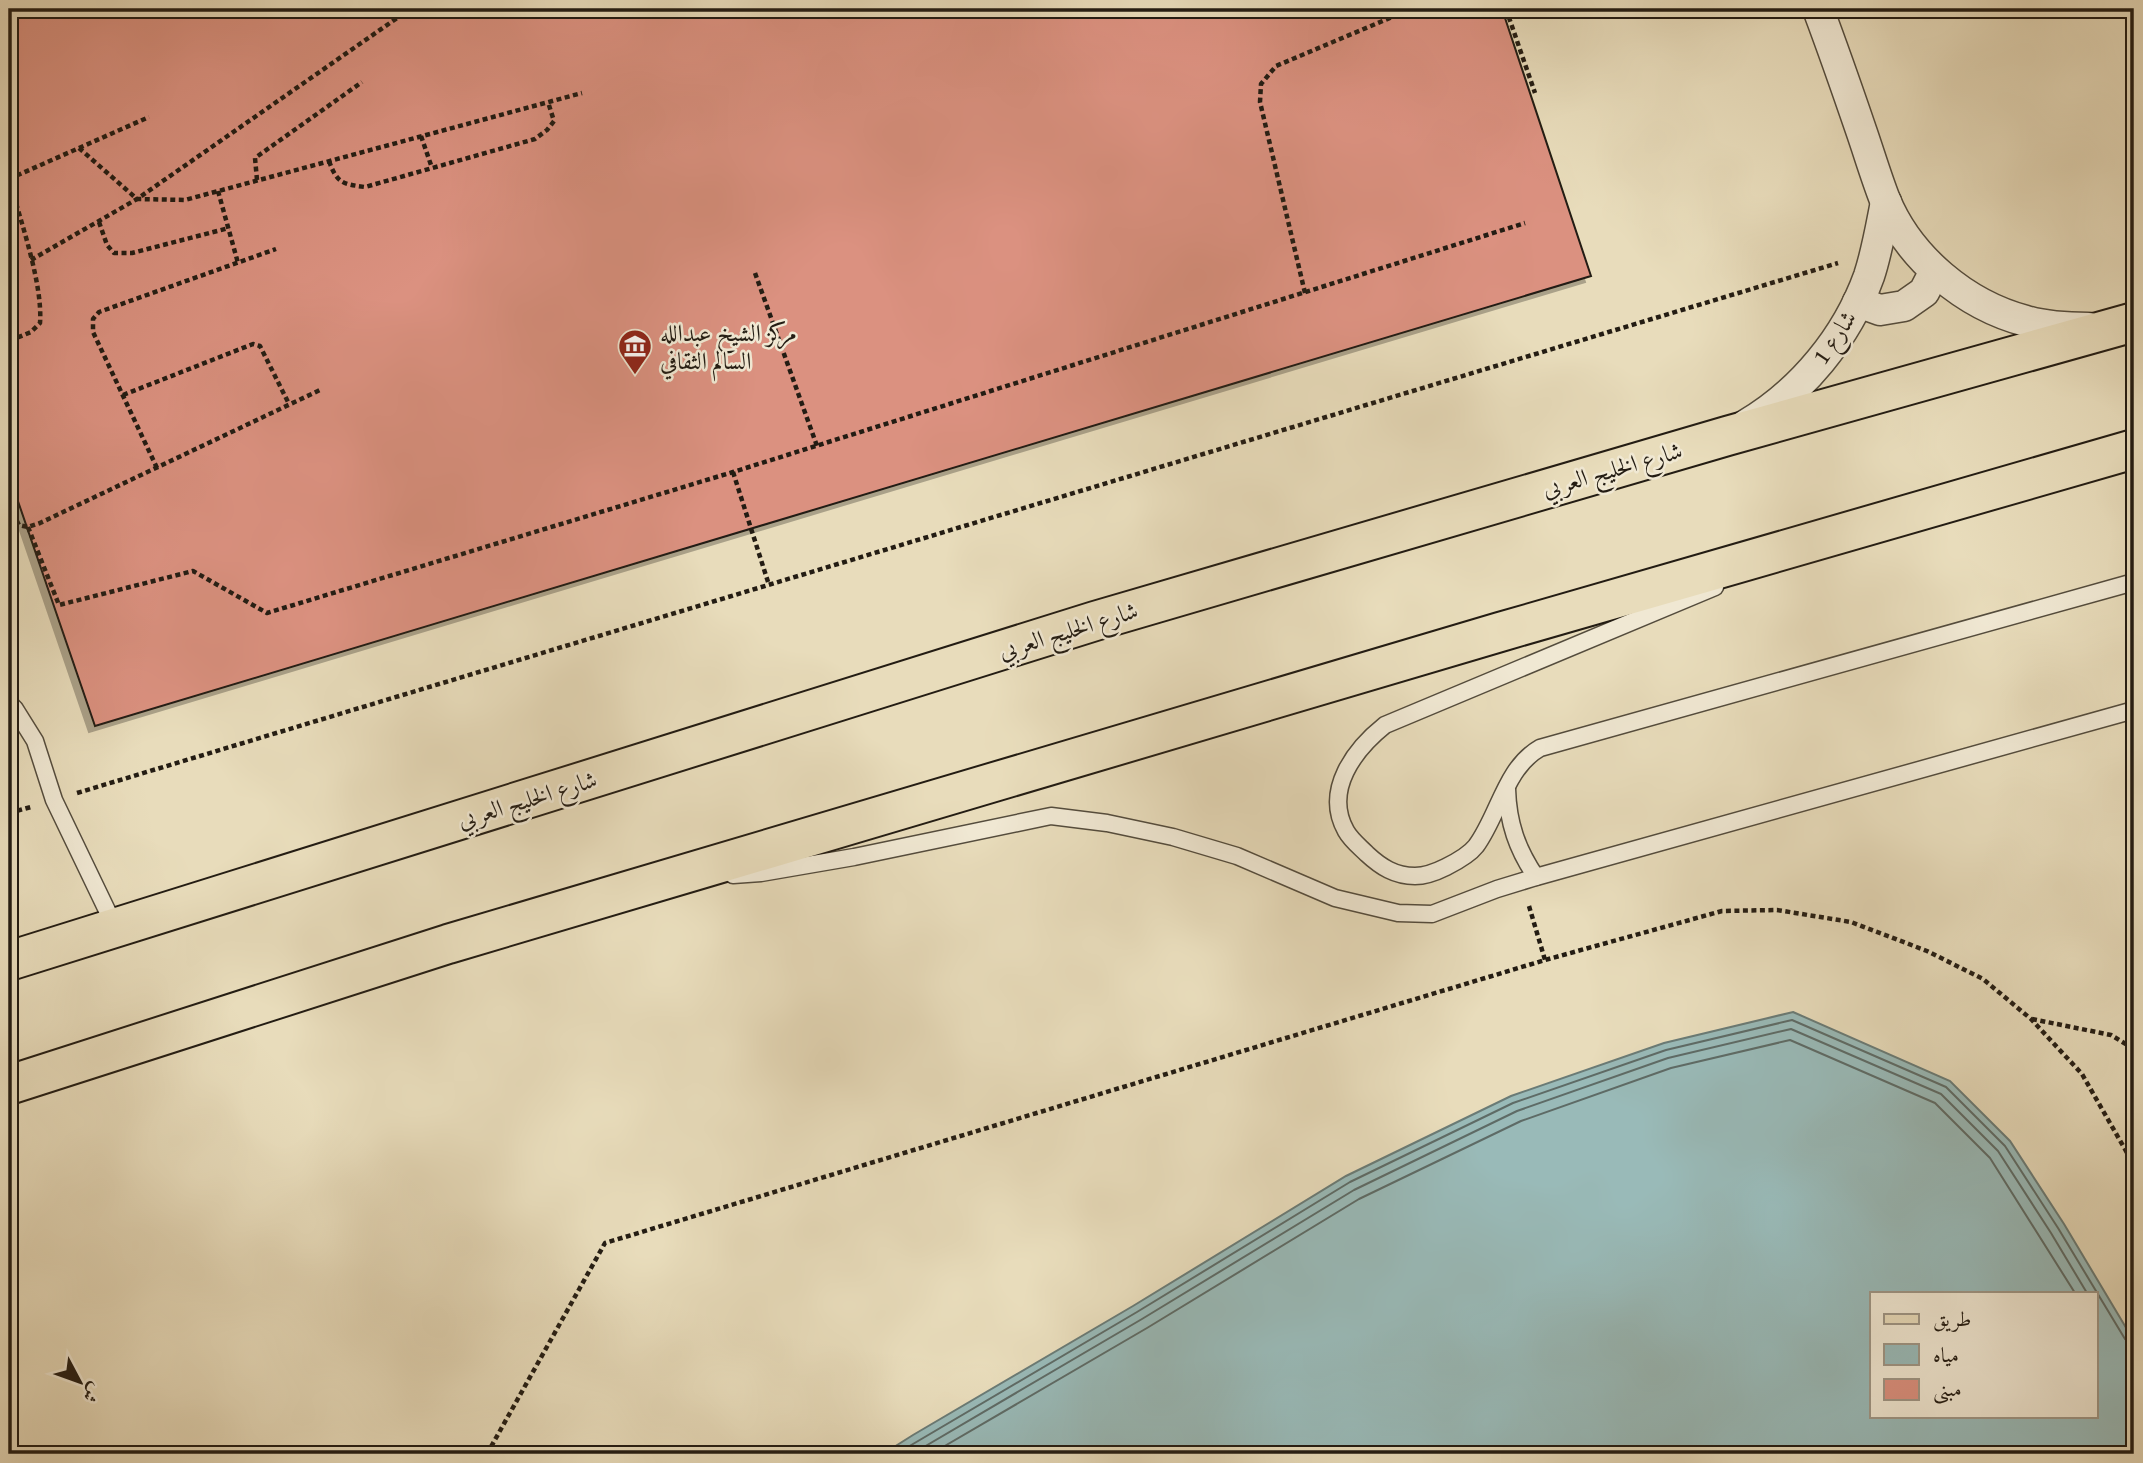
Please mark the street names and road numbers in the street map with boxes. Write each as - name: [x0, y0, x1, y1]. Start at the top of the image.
- street label: شارع 1: [1803, 303, 1867, 373]
- street label: شارع الخليج العربي: [1538, 432, 1687, 510]
- street label: شارع الخليج العربي: [994, 592, 1143, 672]
- street label: شارع الخليج العربي: [453, 761, 602, 841]

